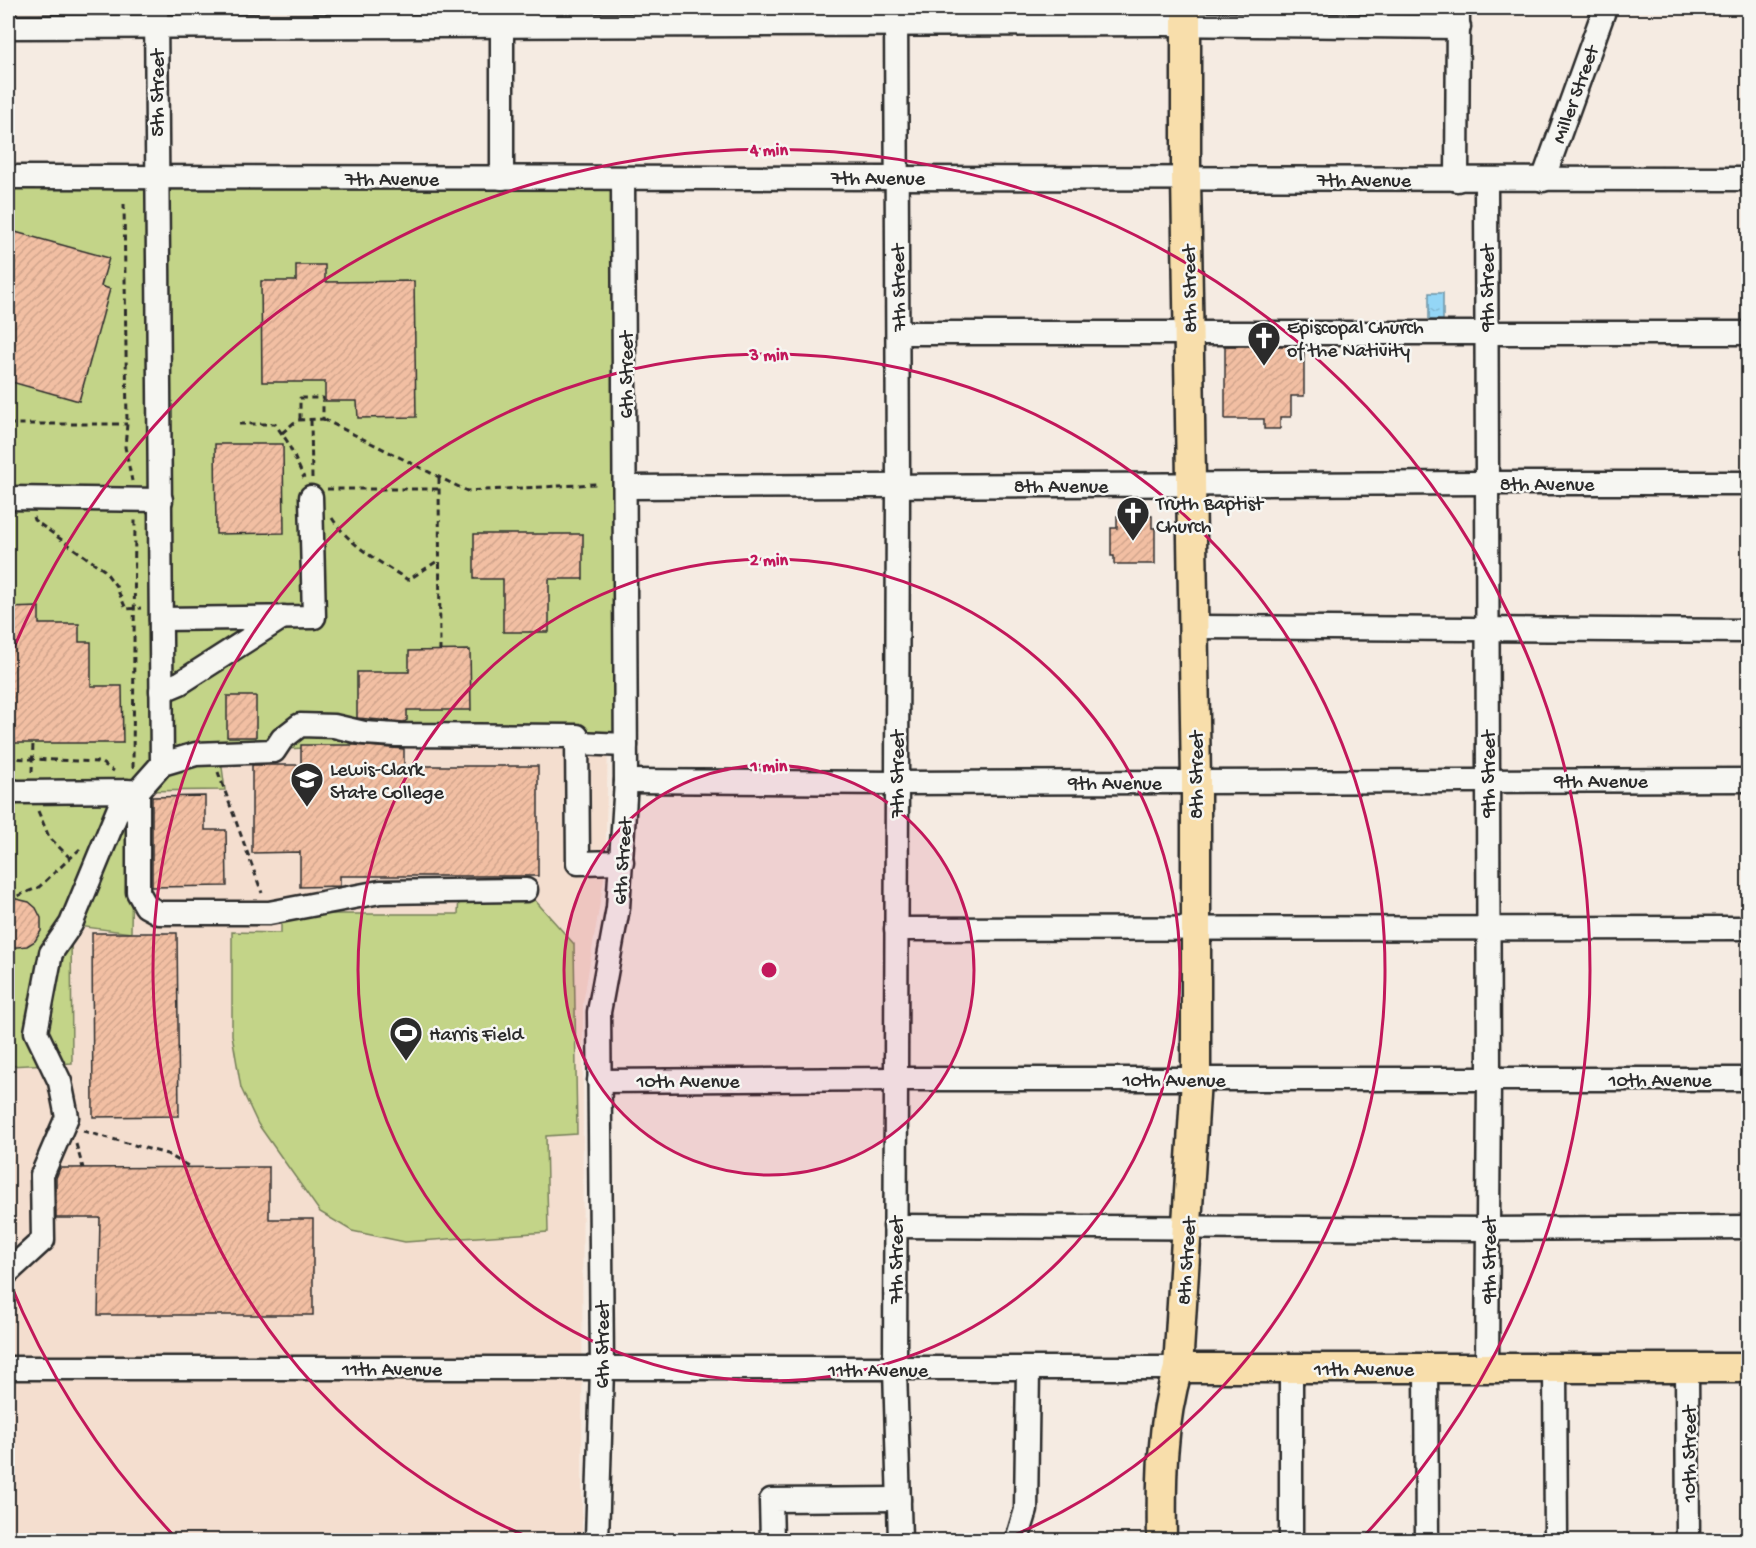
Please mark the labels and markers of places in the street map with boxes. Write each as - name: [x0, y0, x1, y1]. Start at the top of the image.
- place label: Episcopal Church of the Nativity: [1287, 318, 1424, 364]
- church icon: Episcopal Church of the Nativity: [1246, 320, 1282, 367]
- place label: Truth Baptist Church: [1155, 494, 1265, 540]
- church icon: Truth Baptist Church: [1115, 495, 1151, 542]
- place label: Lewis-Clark State College: [330, 760, 444, 806]
- school or university icon: Lewis-Clark State College: [289, 761, 325, 808]
- centre of rings: [759, 960, 779, 980]
- sports icon: Harris Field: [388, 1015, 424, 1062]
- place label: Harris Field: [429, 1025, 525, 1048]

